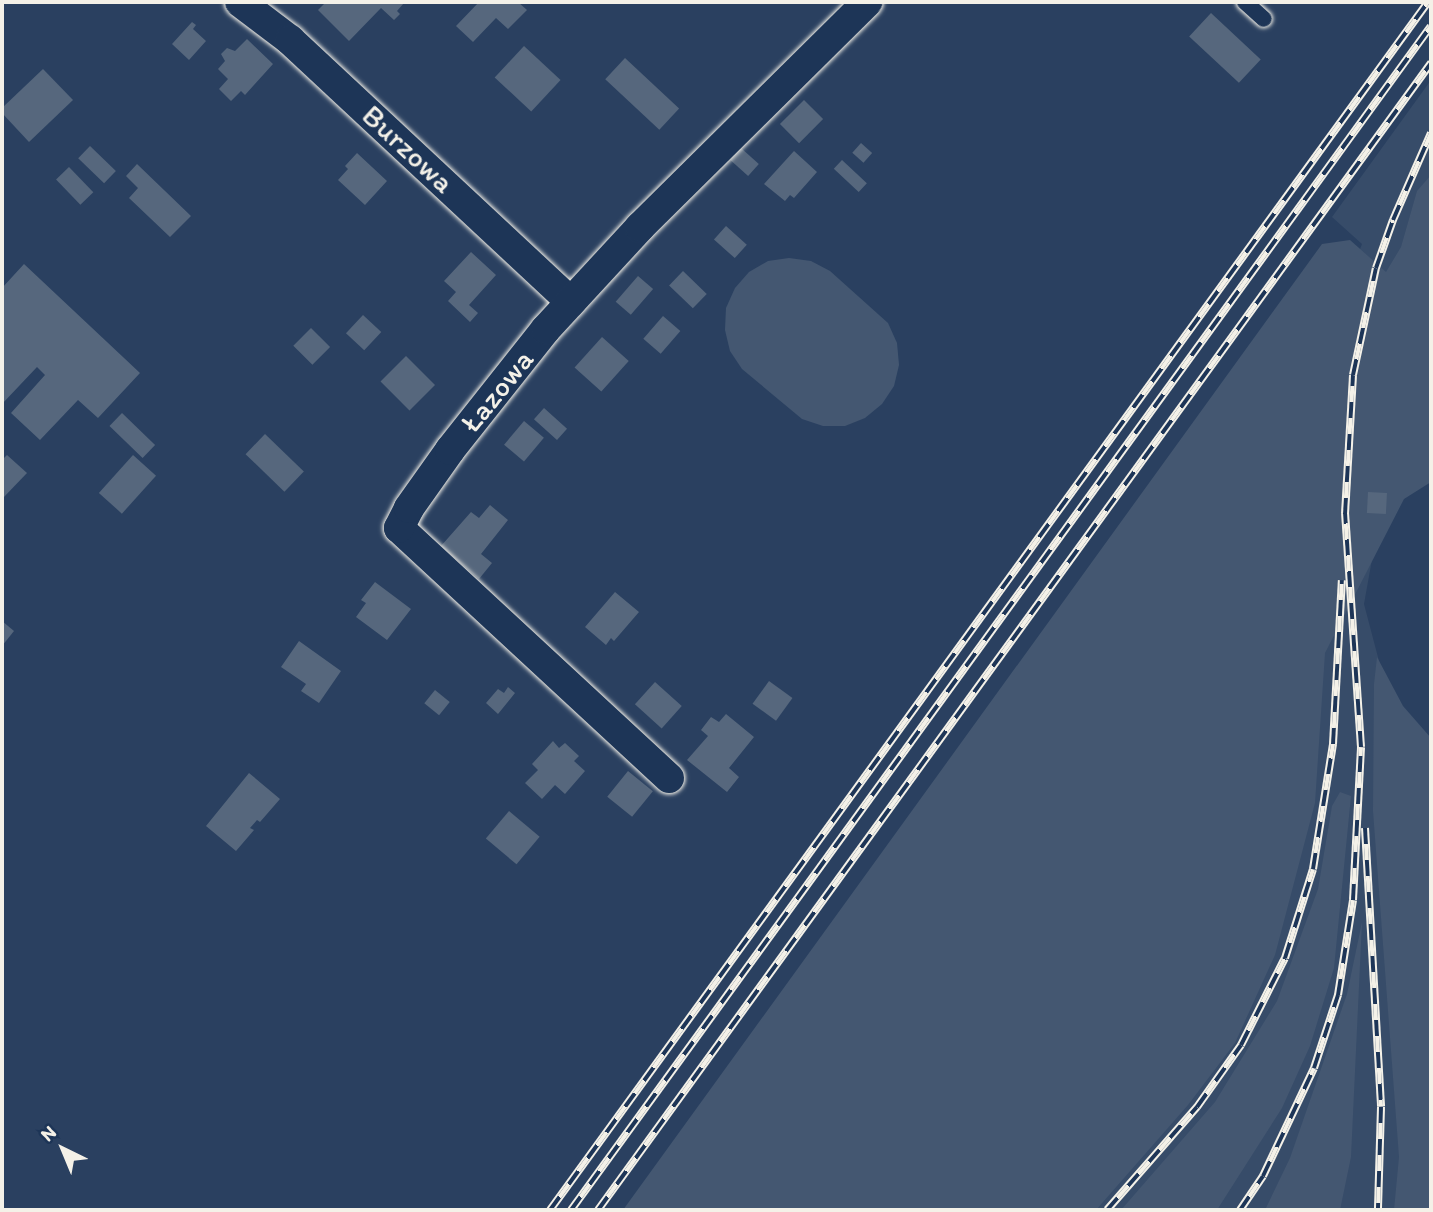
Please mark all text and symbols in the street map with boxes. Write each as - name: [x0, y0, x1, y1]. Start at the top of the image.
- street label: Burzowa: [354, 97, 462, 201]
- street label: Łazowa: [453, 342, 541, 440]
- north arrow: [28, 1114, 98, 1184]
- text: N: [36, 1120, 61, 1146]

